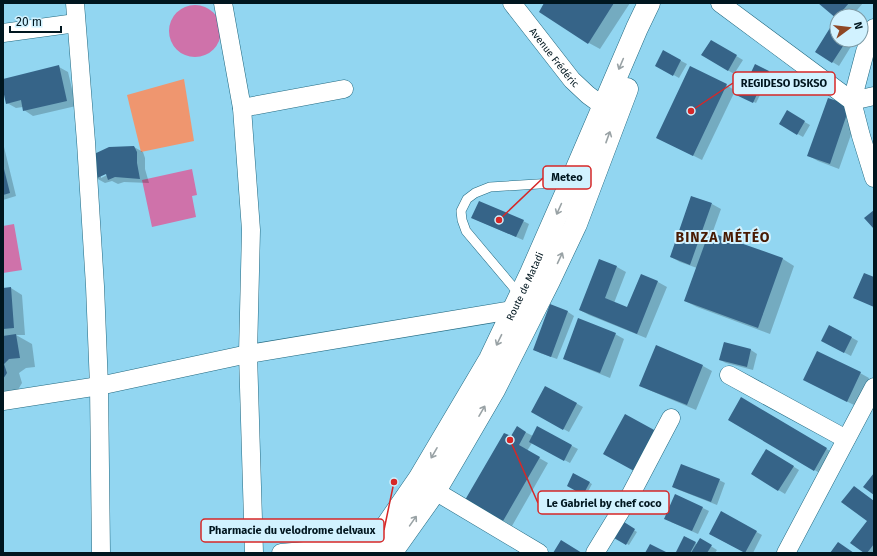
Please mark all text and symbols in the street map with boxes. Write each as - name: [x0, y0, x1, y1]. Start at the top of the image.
- scale bar: [10, 8, 61, 34]
- north arrow: [829, 8, 869, 48]
- text: 20 m: [16, 15, 42, 29]
- text: N: [851, 20, 865, 31]
- street label: Avenue Frédéric: [527, 26, 581, 90]
- one-way arrow: [617, 58, 625, 70]
- callout: REGIDESO DSKSO: [733, 72, 835, 95]
- text: REGIDESO DSKSO: [741, 77, 828, 90]
- one-way arrow: [605, 131, 613, 143]
- callout: Meteo: [543, 166, 591, 189]
- text: Meteo: [551, 171, 583, 184]
- one-way arrow: [555, 203, 562, 215]
- district label: BINZA MÉTÉO: [676, 228, 771, 246]
- street label: Route de Matadi: [504, 250, 547, 323]
- one-way arrow: [557, 252, 564, 264]
- one-way arrow: [494, 334, 502, 346]
- one-way arrow: [478, 405, 486, 417]
- one-way arrow: [430, 447, 438, 459]
- callout: Le Gabriel by chef coco: [538, 491, 669, 514]
- text: Le Gabriel by chef coco: [546, 497, 662, 510]
- one-way arrow: [409, 516, 417, 527]
- callout: Pharmacie du velodrome delvaux: [201, 519, 384, 542]
- text: Pharmacie du velodrome delvaux: [209, 524, 376, 537]

